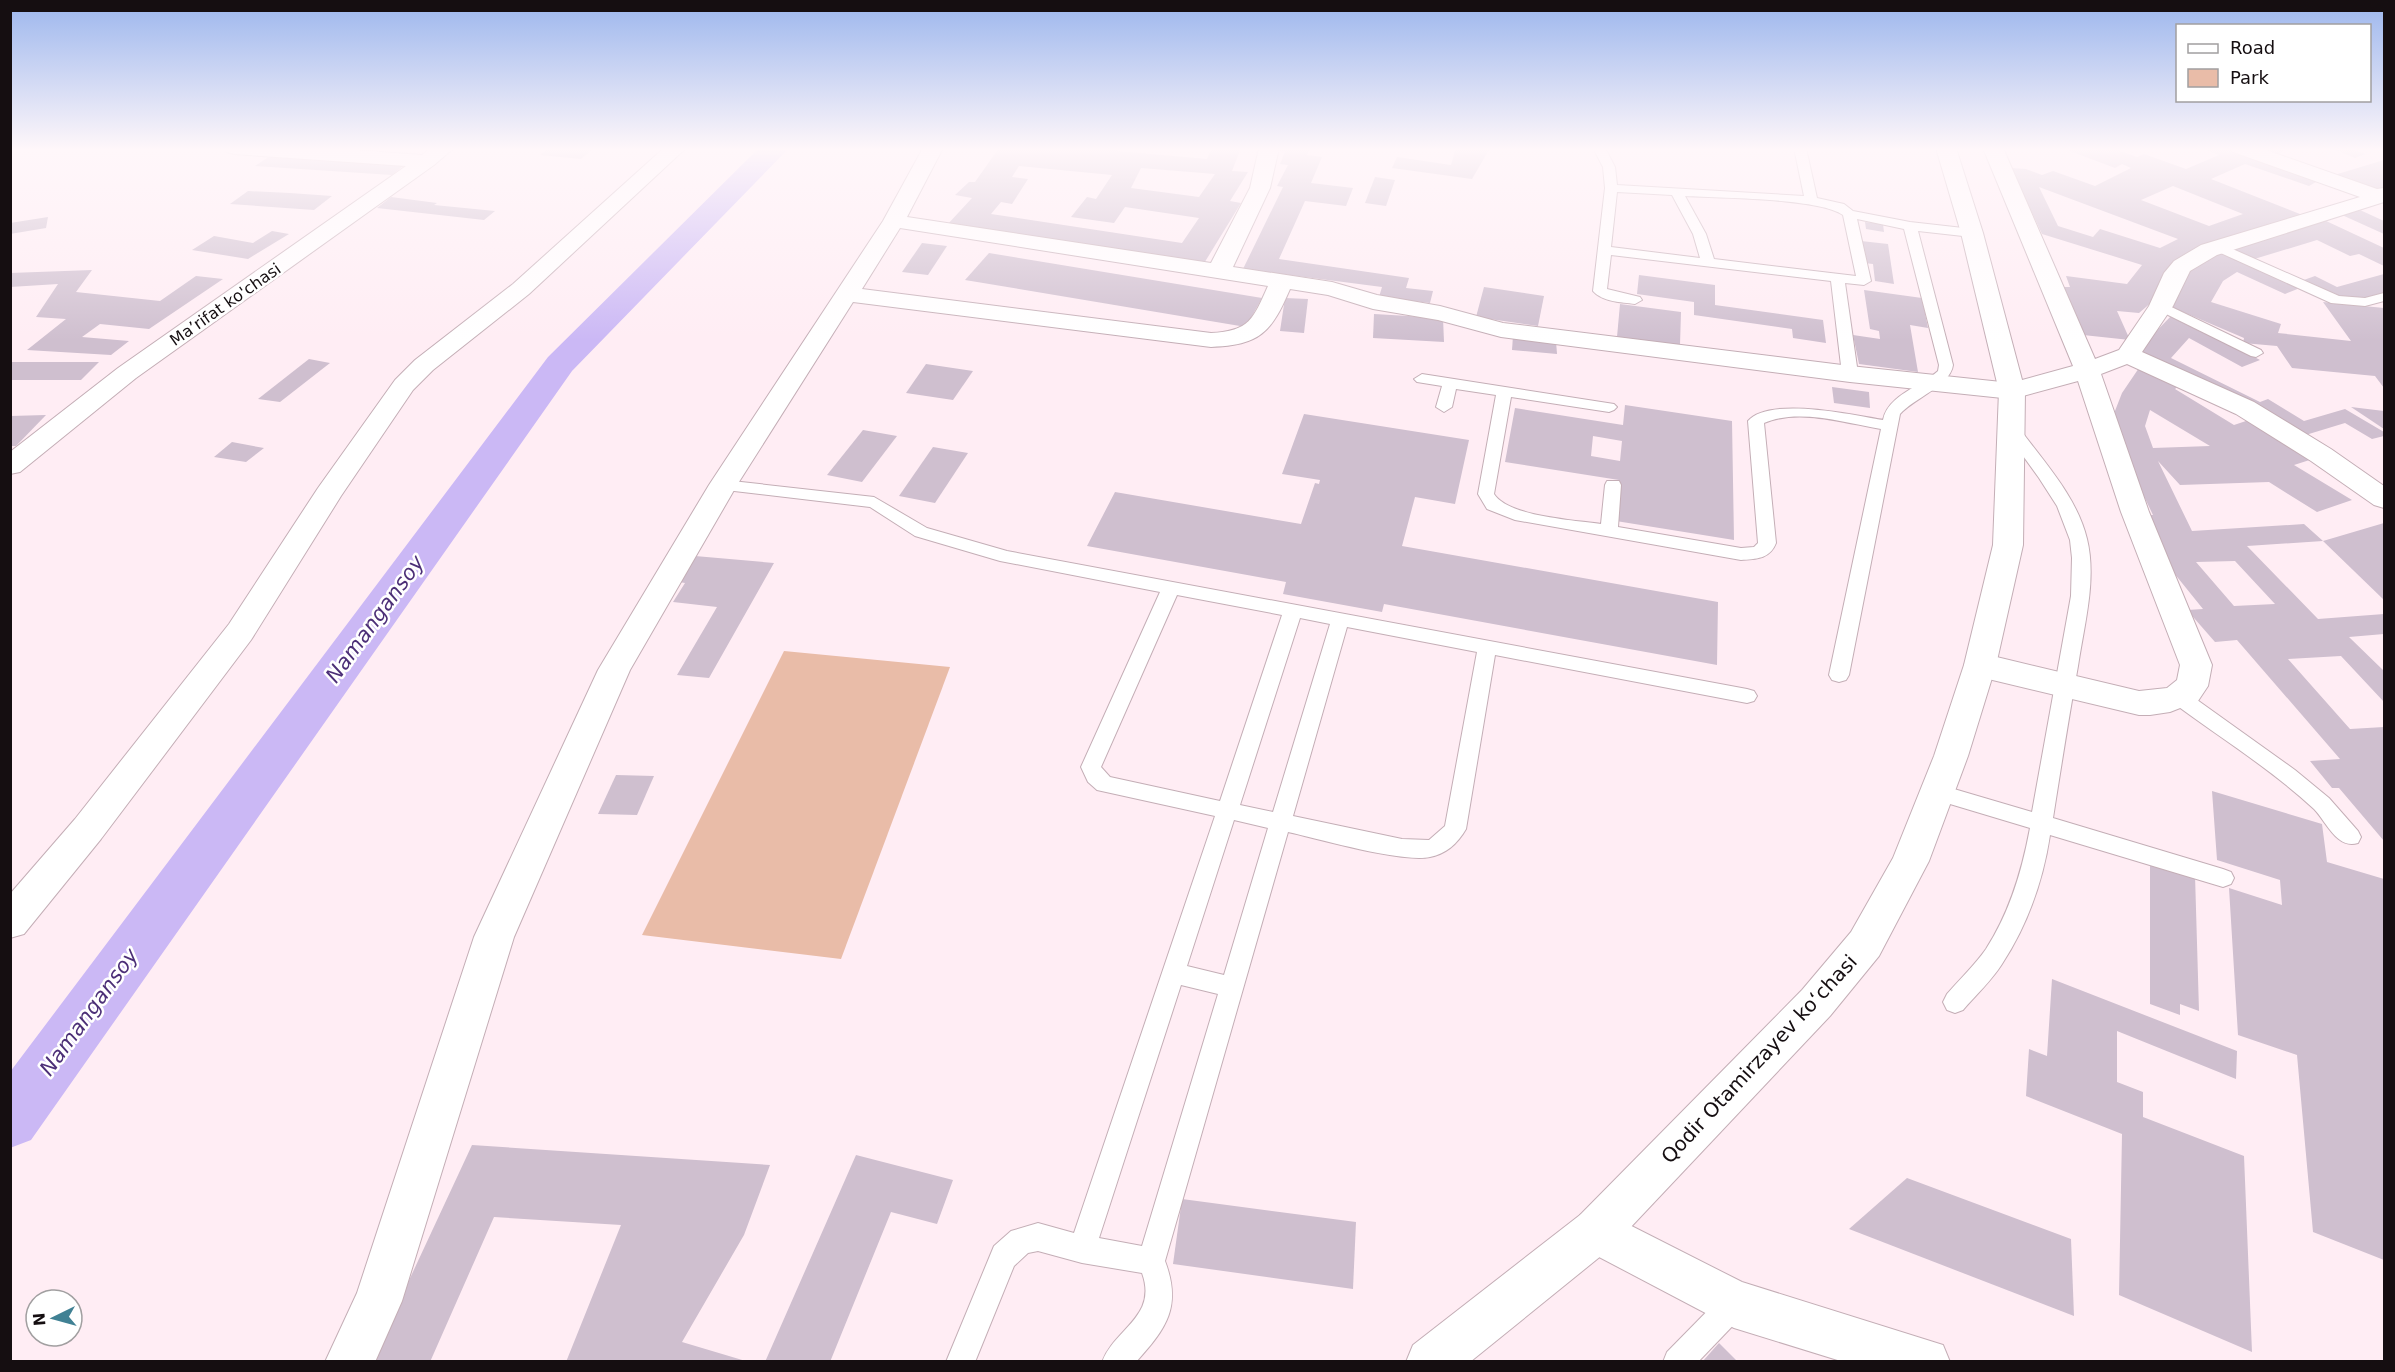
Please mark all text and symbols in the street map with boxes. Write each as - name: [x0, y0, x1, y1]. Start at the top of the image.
- legend: [2176, 24, 2371, 102]
- text: Road: [2230, 37, 2275, 58]
- text: Park: [2230, 67, 2269, 88]
- street label: Maʼrifat ko'chasi: [166, 259, 284, 350]
- water label: Namangansoy: [321, 550, 429, 687]
- water label: Namangansoy: [35, 943, 143, 1080]
- street label: Qodir Otamirzayev koʻchasi: [1656, 950, 1862, 1168]
- north arrow: [24, 1288, 84, 1348]
- text: N: [30, 1312, 50, 1327]

